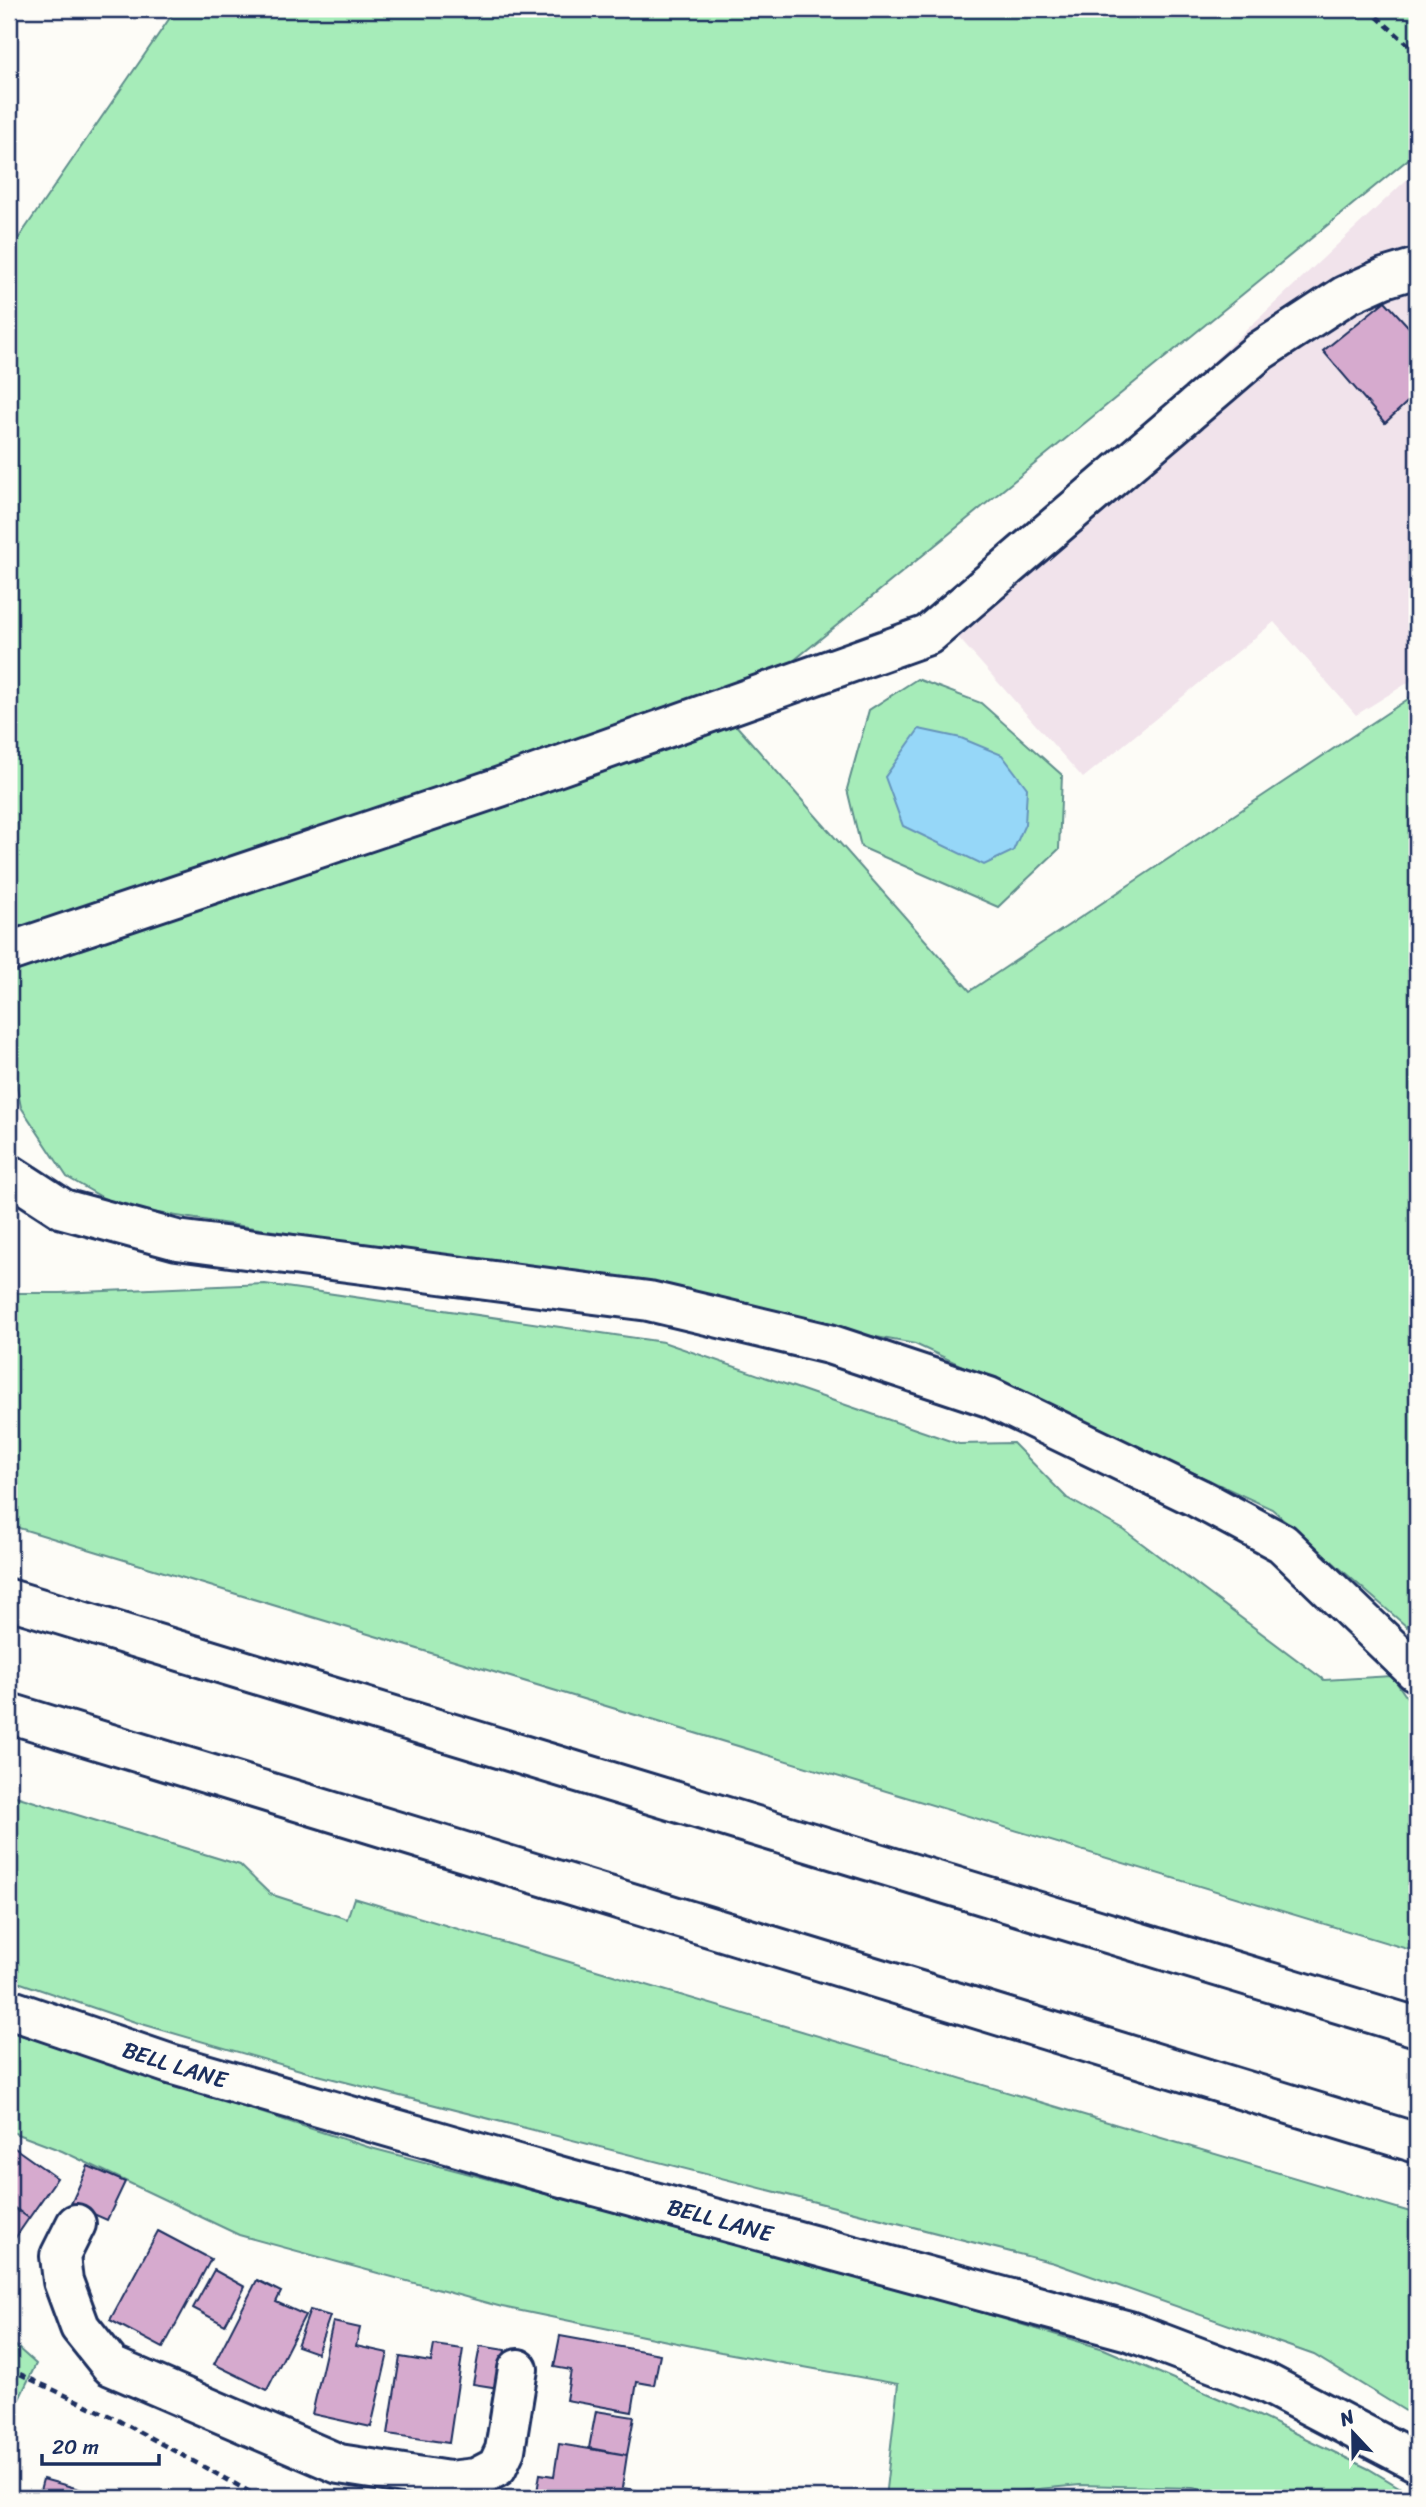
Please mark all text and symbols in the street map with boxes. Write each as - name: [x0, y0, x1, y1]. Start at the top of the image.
- street label: BELL LANE: [117, 2029, 233, 2101]
- street label: BELL LANE: [663, 2187, 779, 2255]
- north arrow: [1318, 2398, 1388, 2468]
- text: N: [1334, 2400, 1360, 2436]
- scale bar: [42, 2423, 159, 2467]
- text: 20 m: [52, 2428, 99, 2466]

